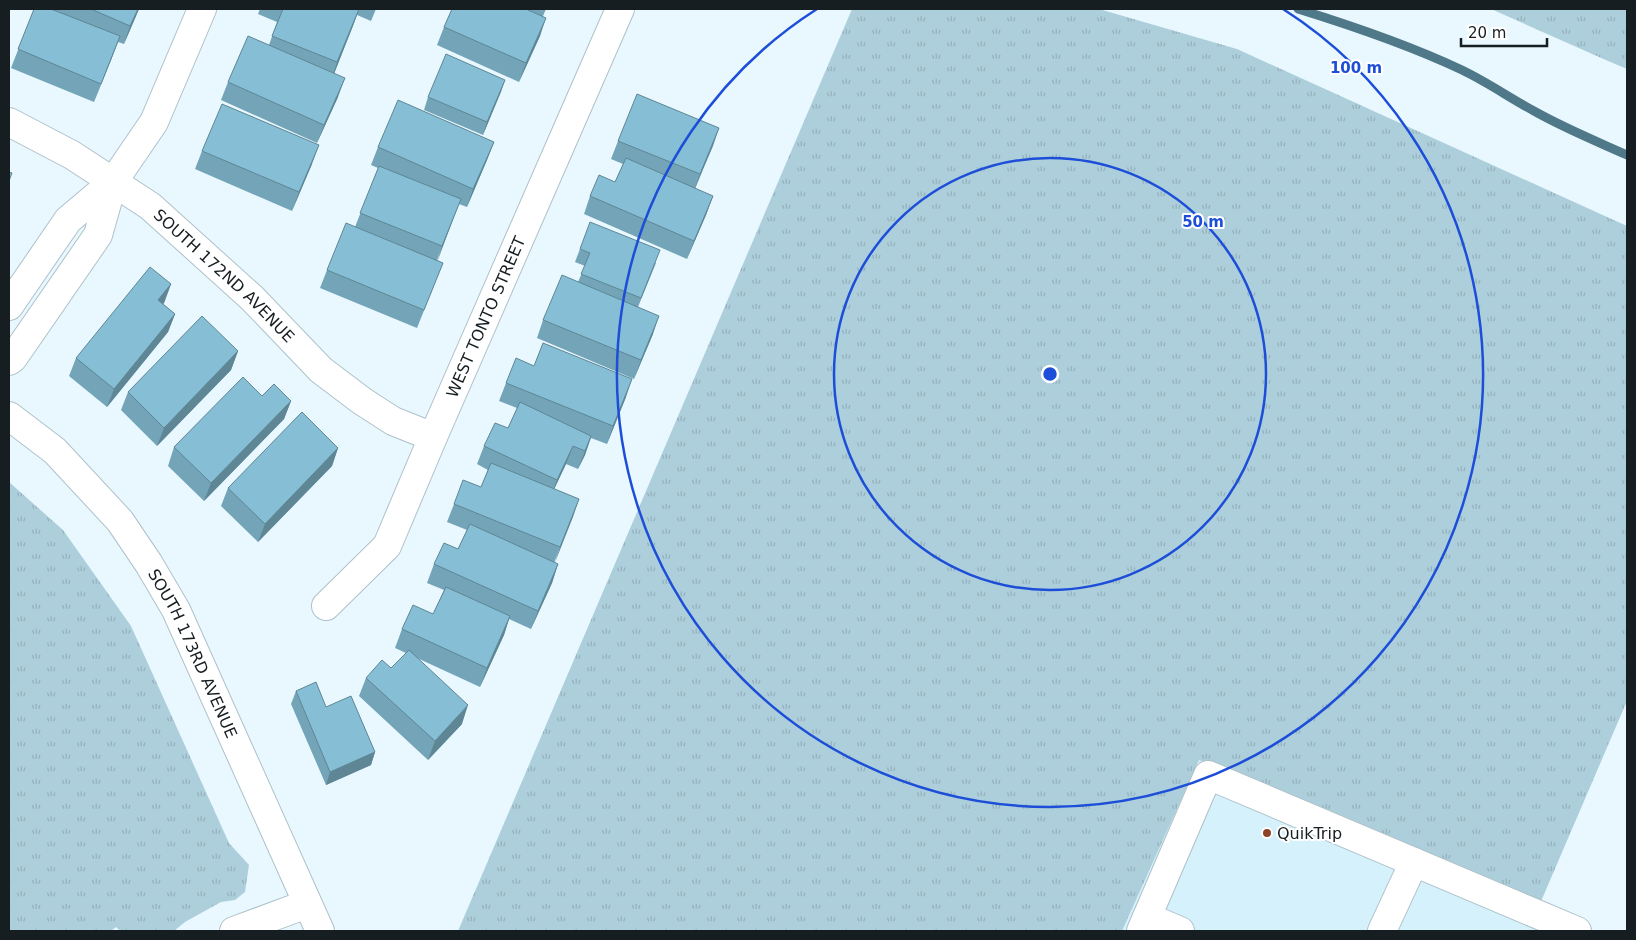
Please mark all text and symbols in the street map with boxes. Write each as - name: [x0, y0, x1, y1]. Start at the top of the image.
- scale bar: [1461, 15, 1547, 47]
- text: 20 m: [1468, 24, 1506, 42]
- text: 100 m: [1330, 59, 1382, 77]
- street label: SOUTH 172ND AVENUE: [150, 205, 298, 346]
- text: 50 m: [1182, 213, 1224, 231]
- street label: WEST TONTO STREET: [442, 233, 530, 400]
- centre of rings: [1041, 365, 1059, 383]
- street label: SOUTH 173RD AVENUE: [144, 566, 241, 741]
- place label: QuikTrip: [1277, 824, 1342, 843]
- marker: QuikTrip: [1261, 827, 1273, 839]

